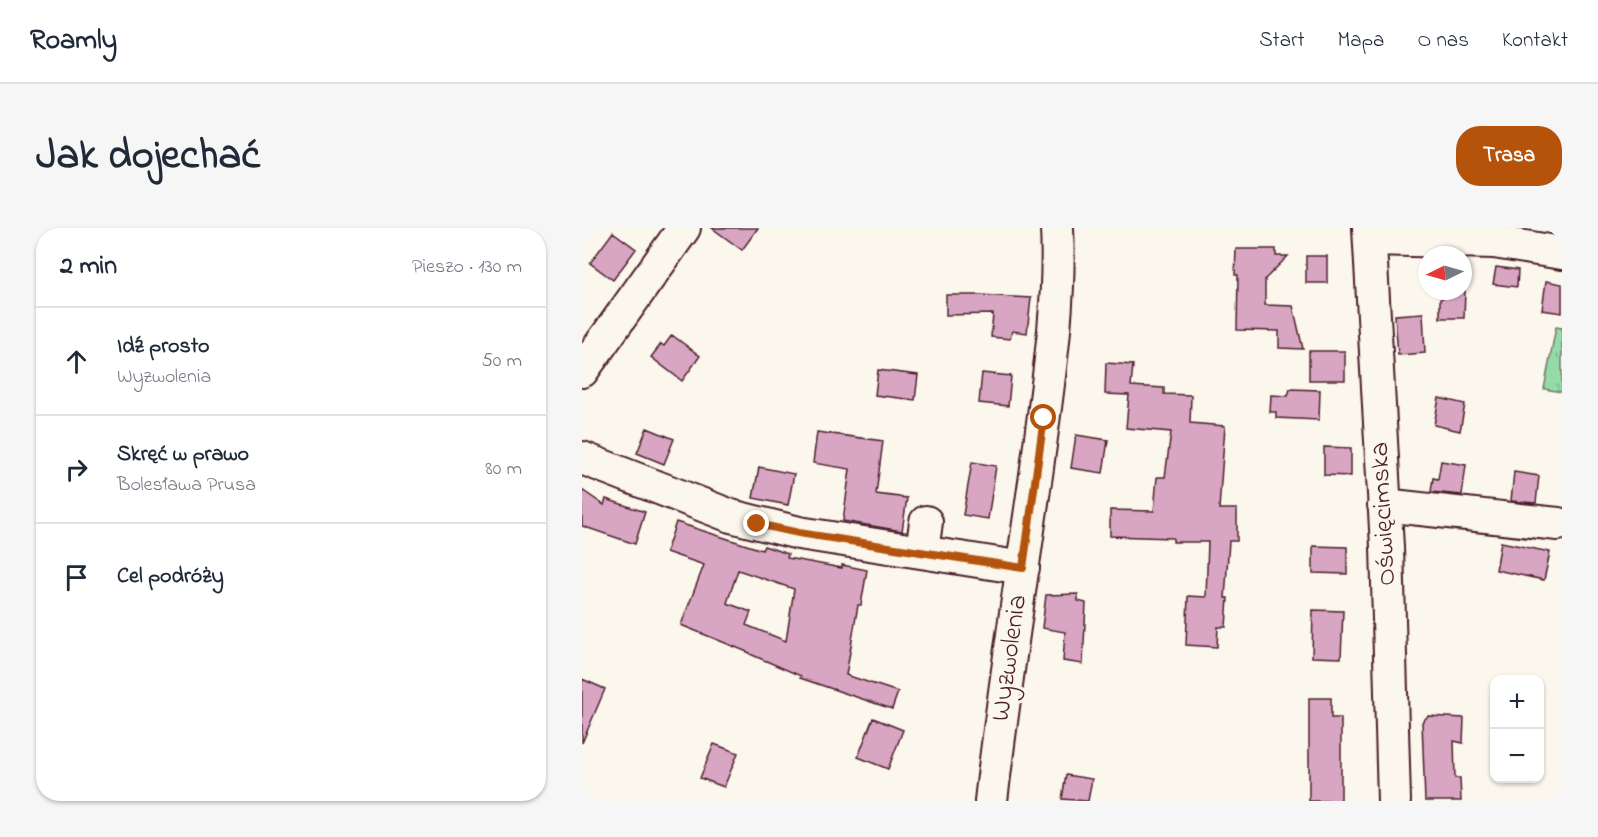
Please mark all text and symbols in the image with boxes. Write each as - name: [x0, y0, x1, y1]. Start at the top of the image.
- text: Roamly: [30, 21, 117, 62]
- text: Start: [1259, 26, 1305, 56]
- text: Mapa: [1338, 26, 1384, 56]
- text: O nas: [1417, 26, 1469, 56]
- text: Kontakt: [1502, 26, 1568, 56]
- text: Jak dojechać: [36, 126, 260, 187]
- button: Trasa: [1456, 126, 1562, 186]
- north arrow: [1418, 246, 1472, 300]
- text: 2 min: [60, 248, 117, 286]
- text: Pieszo · 130 m: [412, 253, 522, 282]
- text: Idź prosto: [117, 331, 210, 363]
- icon: ahead: [60, 345, 93, 378]
- text: 50 m: [481, 347, 522, 376]
- text: Wyzwolenia: [117, 363, 211, 392]
- route start: [1030, 404, 1056, 430]
- text: Skręć w prawo: [117, 439, 249, 471]
- street label: Oświęcimska: [1361, 441, 1407, 587]
- icon: right: [60, 453, 93, 486]
- text: 80 m: [485, 455, 522, 484]
- text: Bolesława Prusa: [117, 471, 256, 500]
- route end: [743, 510, 769, 536]
- icon: arrive: [60, 561, 93, 594]
- text: Cel podróży: [117, 561, 224, 593]
- street label: Wyzwolenia: [982, 592, 1038, 724]
- map controls: [1490, 675, 1544, 783]
- button: +: [1490, 675, 1544, 729]
- button: −: [1490, 729, 1544, 783]

